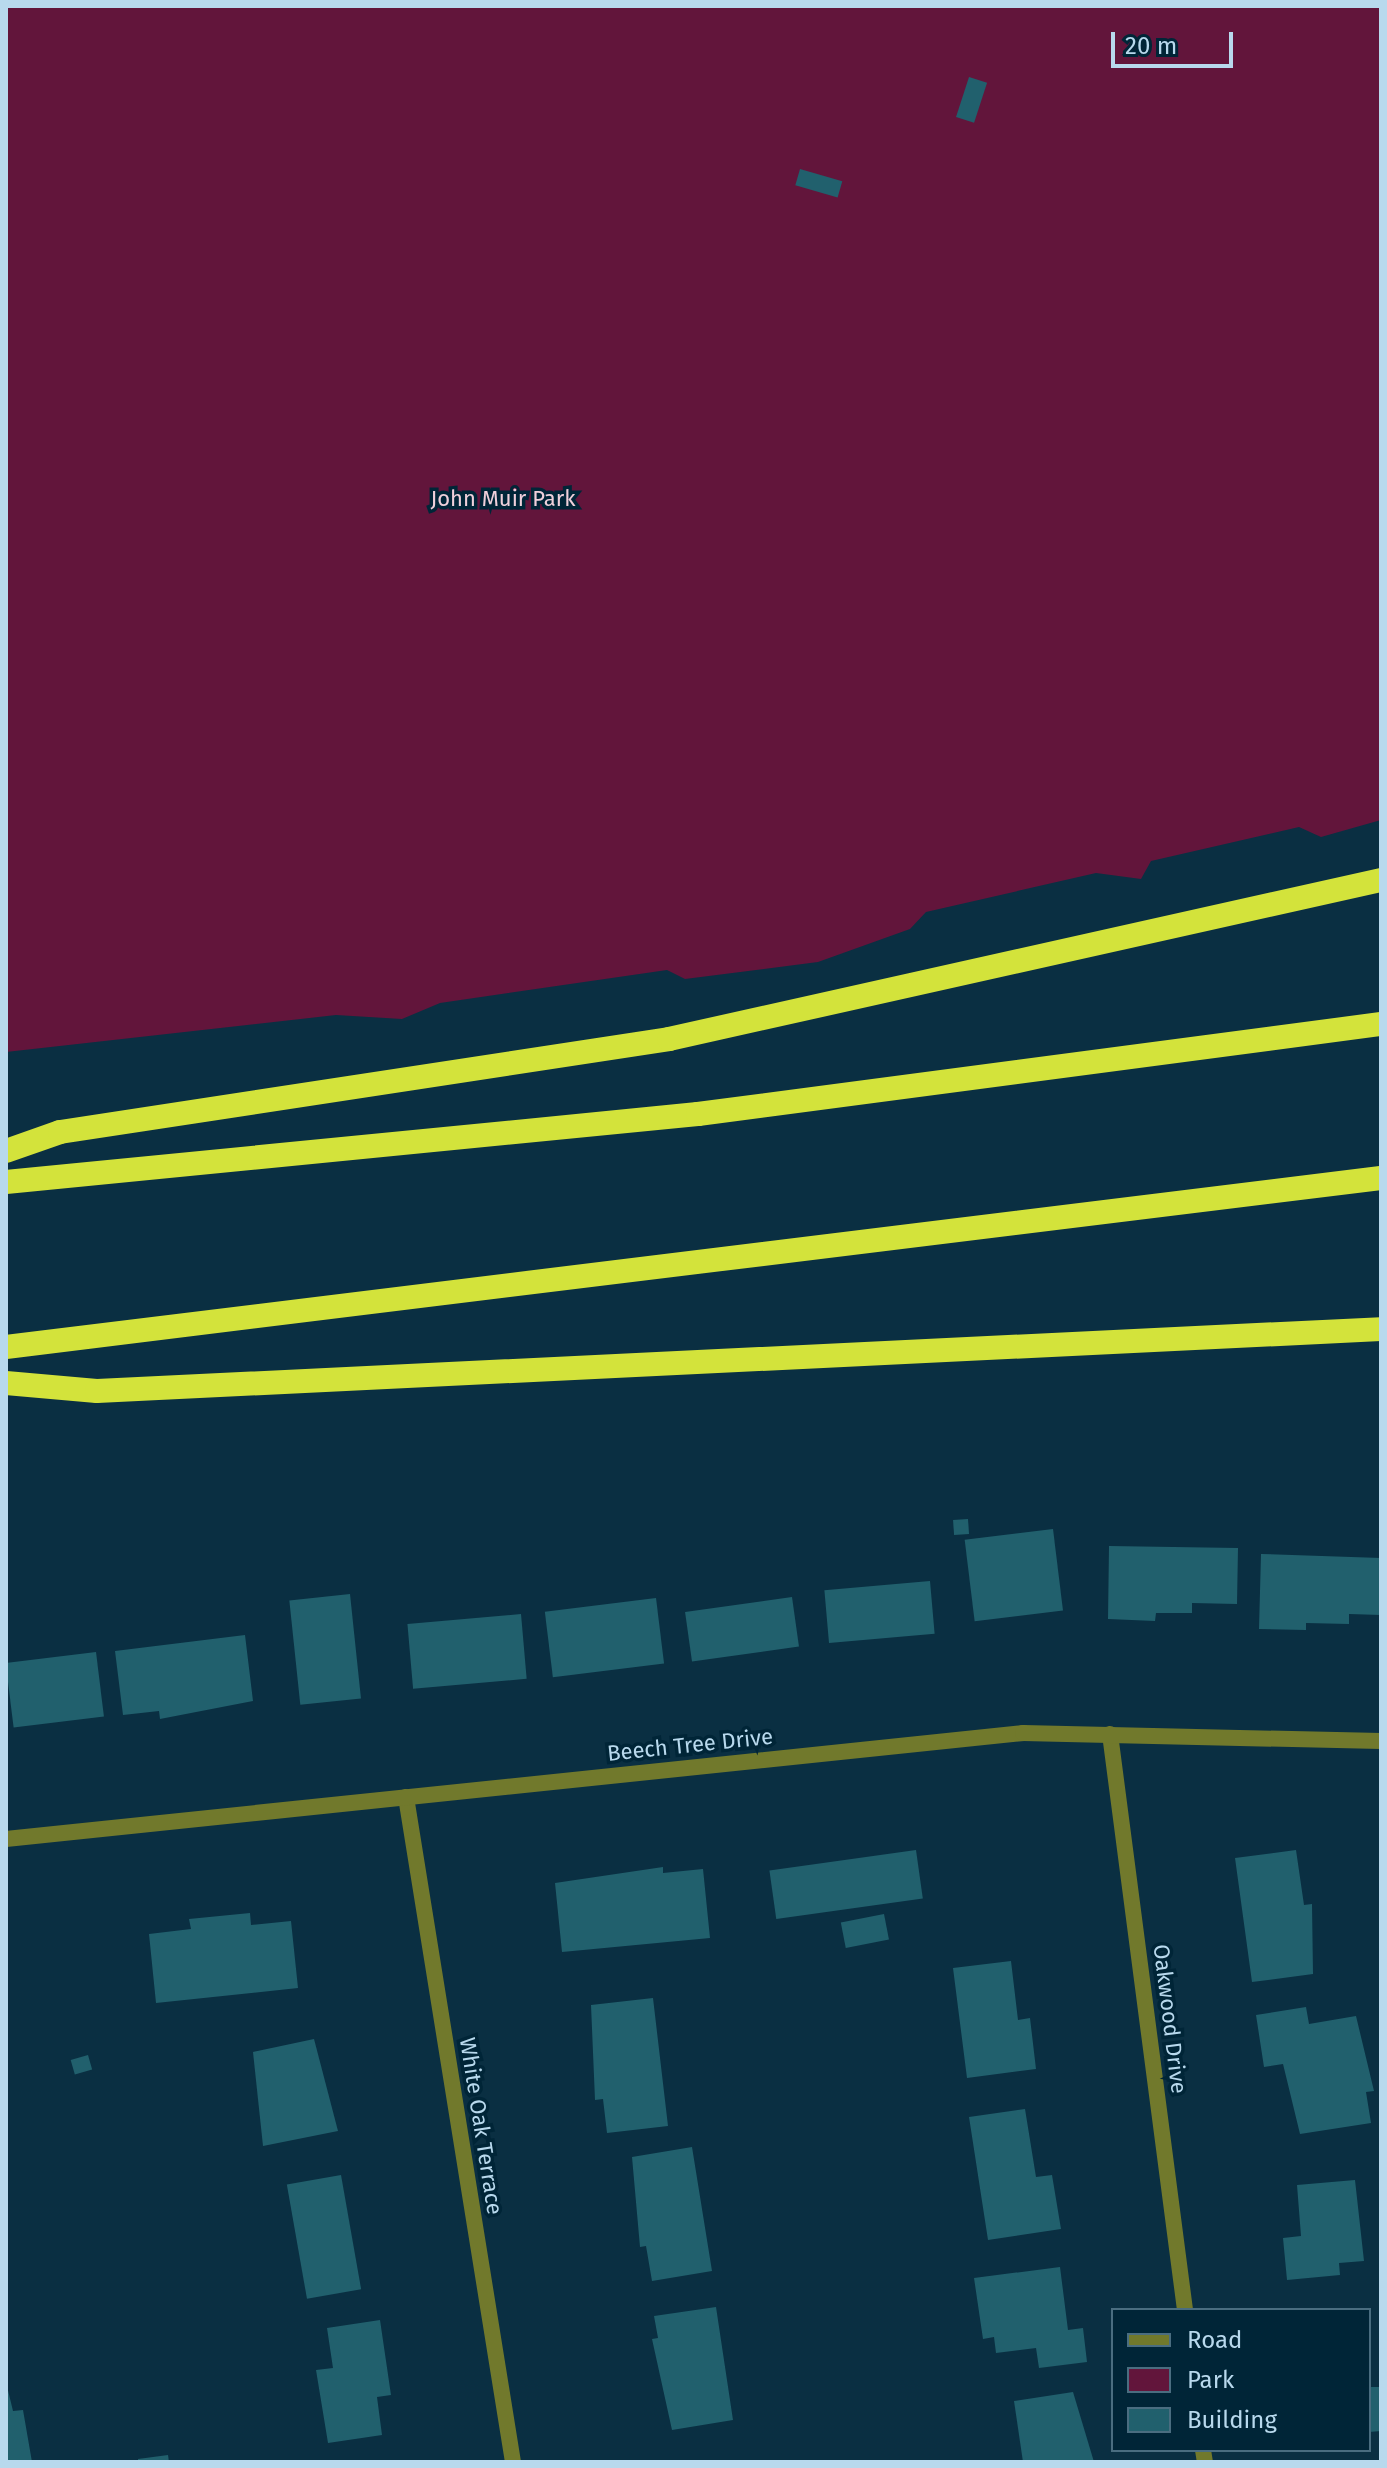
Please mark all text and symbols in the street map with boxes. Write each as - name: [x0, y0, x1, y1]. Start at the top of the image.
- scale bar: [1115, 16, 1237, 66]
- text: 20 m: [1125, 32, 1177, 60]
- park label: John Muir Park: [431, 486, 575, 512]
- street label: Beech Tree Drive: [606, 1723, 774, 1767]
- street label: Oakwood Drive: [1148, 1943, 1192, 2095]
- street label: White Oak Terrace: [454, 2035, 508, 2217]
- legend: [1111, 2308, 1371, 2452]
- text: Road: [1187, 2326, 1242, 2354]
- text: Park: [1187, 2366, 1234, 2394]
- text: Building: [1187, 2406, 1277, 2434]

